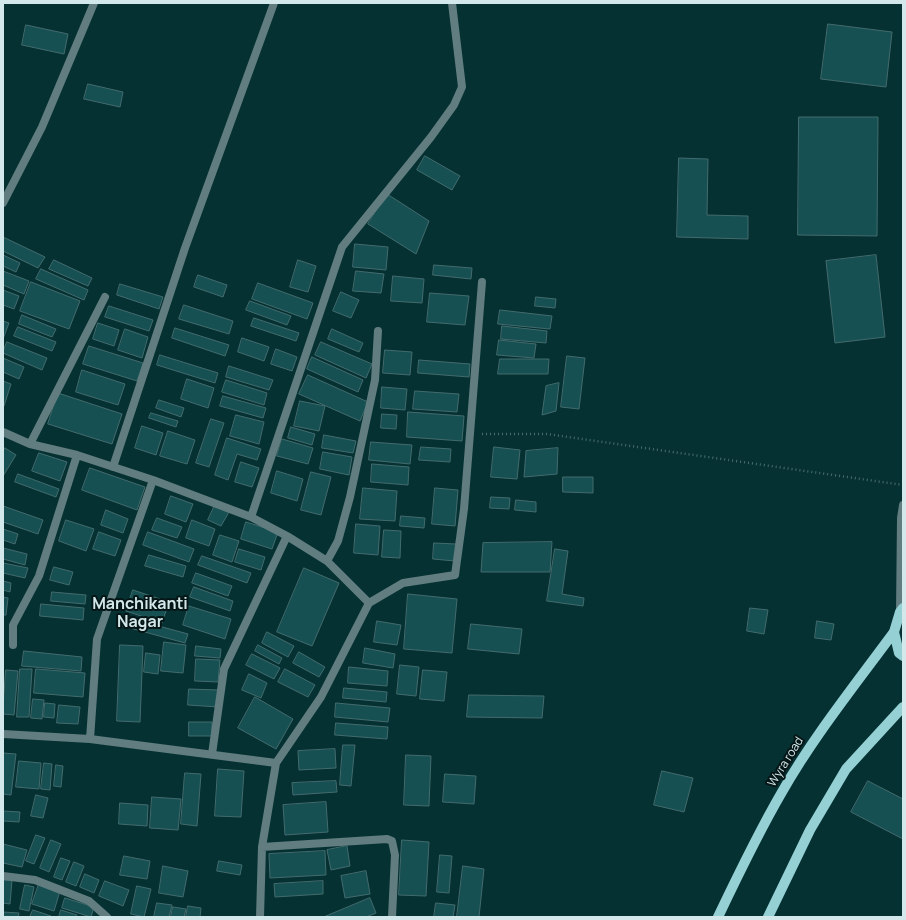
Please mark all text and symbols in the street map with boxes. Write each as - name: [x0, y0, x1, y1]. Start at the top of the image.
- district label: Manchikanti Nagar: [92, 595, 188, 633]
- street label: Wyra road: [765, 735, 807, 789]

